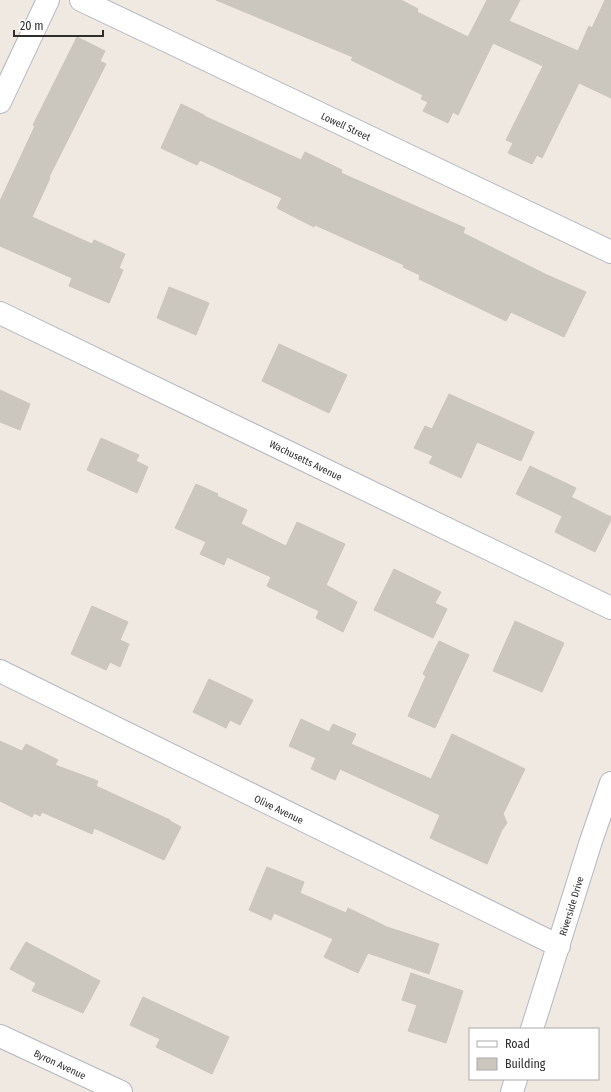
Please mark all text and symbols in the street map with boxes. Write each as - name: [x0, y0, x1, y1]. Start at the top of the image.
- scale bar: [14, 12, 103, 38]
- text: 20 m: [20, 19, 44, 33]
- street label: Lowell Street: [319, 110, 373, 144]
- street label: Wachusetts Avenue: [267, 438, 344, 484]
- street label: Olive Avenue: [252, 793, 305, 827]
- street label: Riverside Drive: [557, 875, 587, 937]
- legend: [469, 1028, 599, 1080]
- text: Road: [505, 1037, 530, 1051]
- street label: Byron Avenue: [32, 1048, 88, 1082]
- text: Building: [505, 1057, 546, 1071]

